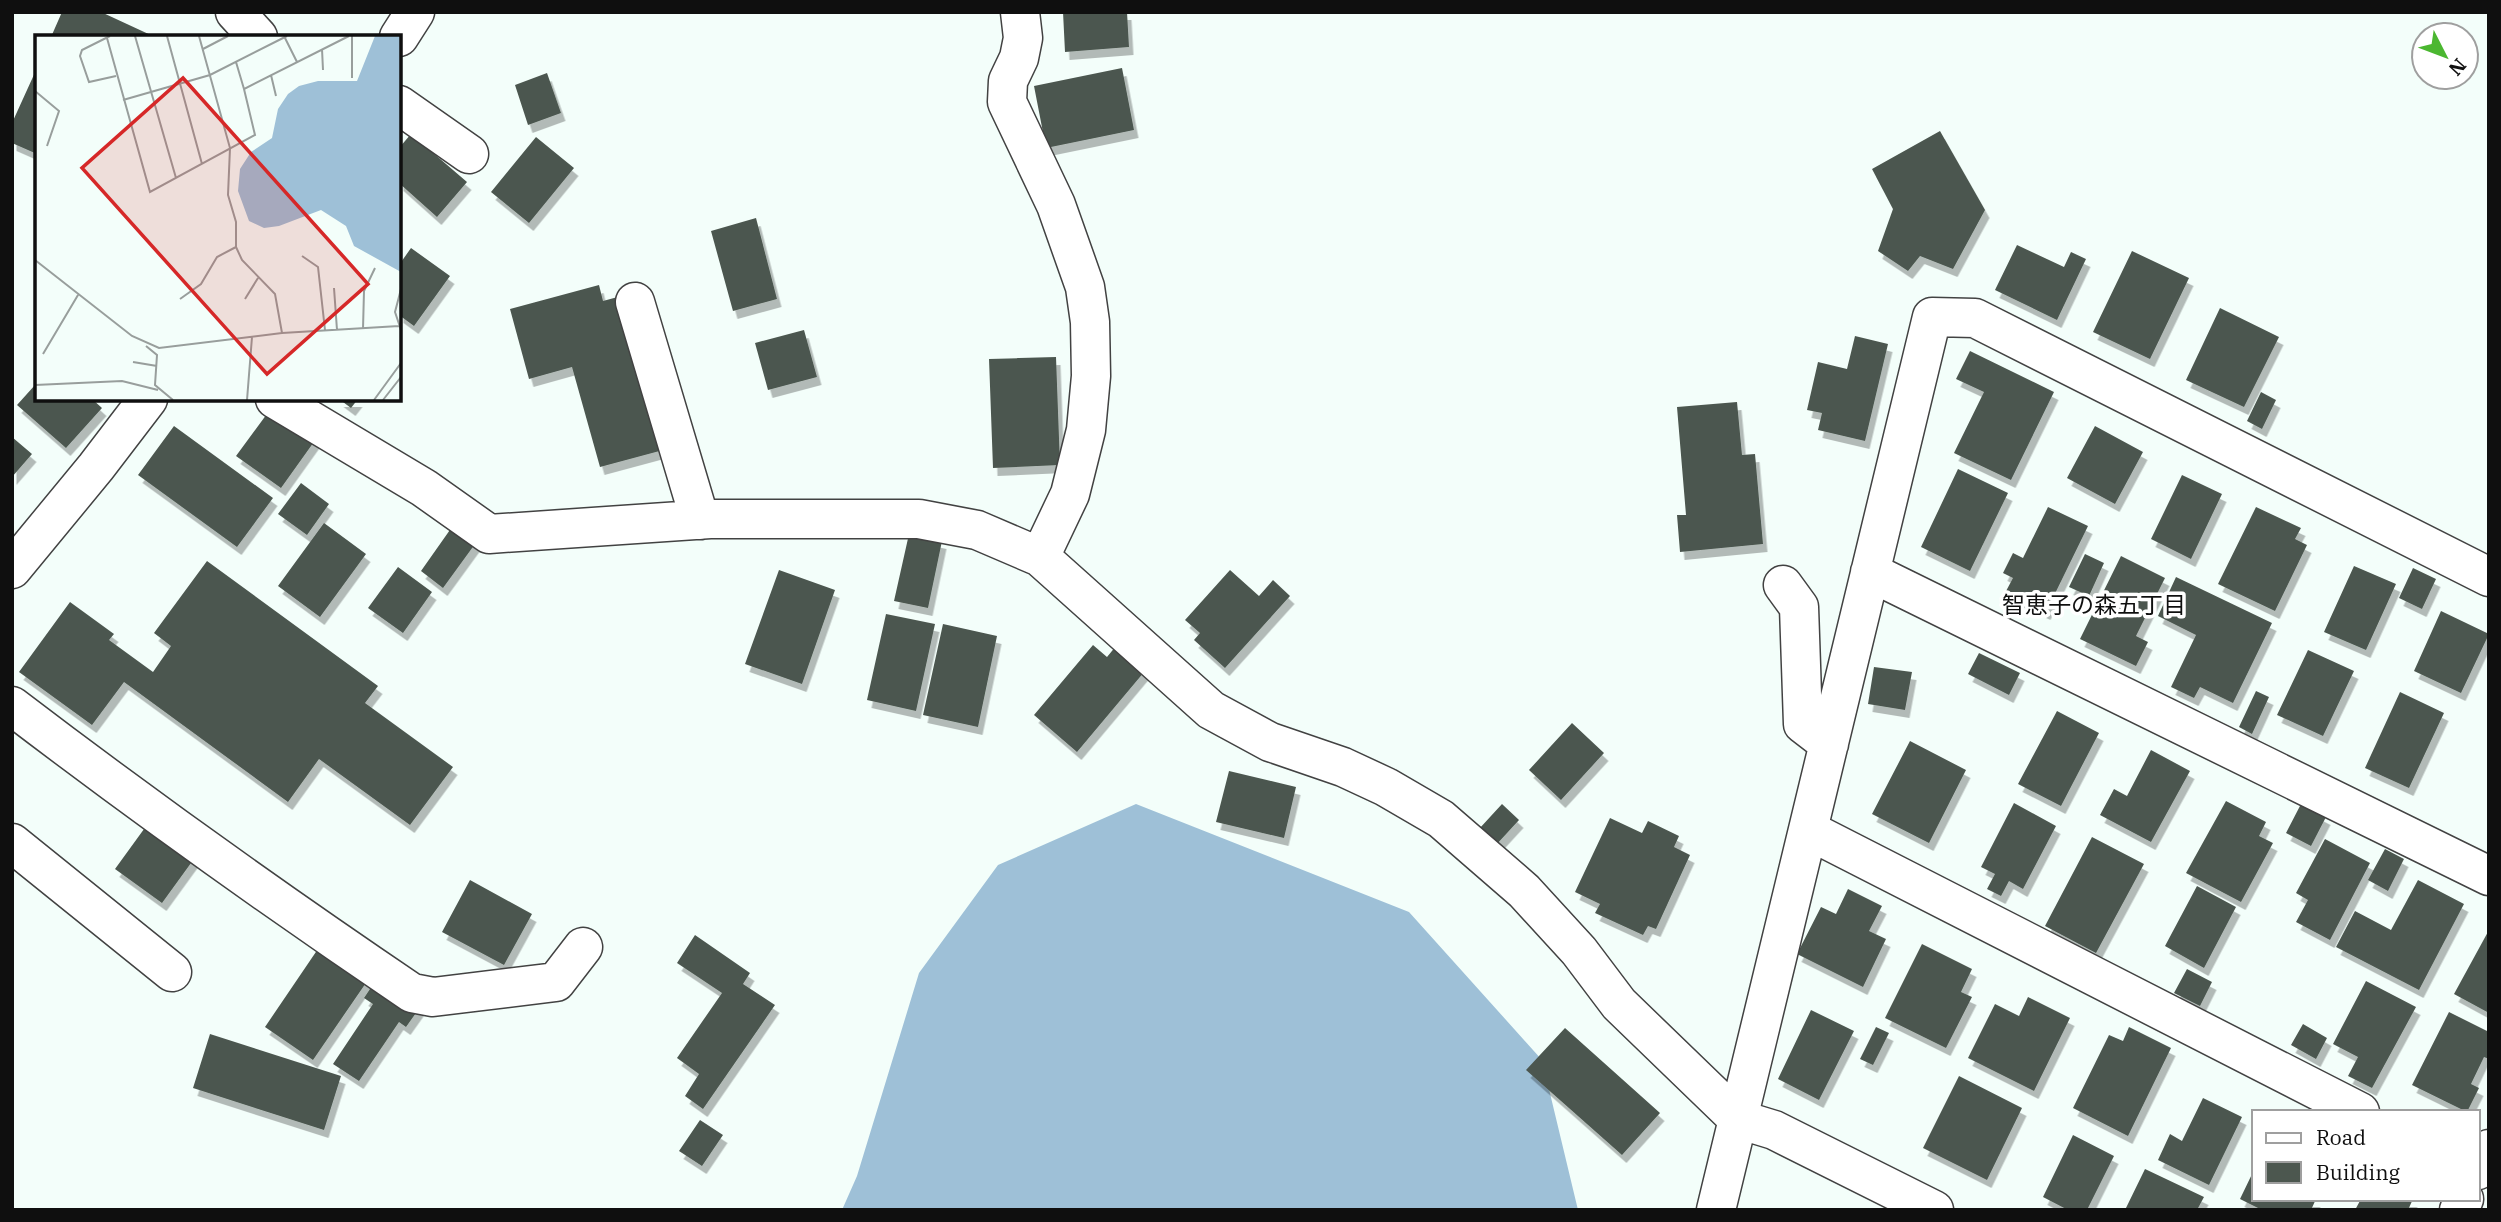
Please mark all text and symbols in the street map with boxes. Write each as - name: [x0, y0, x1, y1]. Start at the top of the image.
- north arrow: [2410, 21, 2480, 91]
- inset map: [35, 35, 401, 401]
- text: N: [2444, 54, 2472, 81]
- district label: 智恵子の森五丁目: [2002, 589, 2186, 619]
- legend: [2252, 1110, 2480, 1201]
- text: Road: [2316, 1123, 2366, 1151]
- text: Building: [2316, 1158, 2401, 1186]

